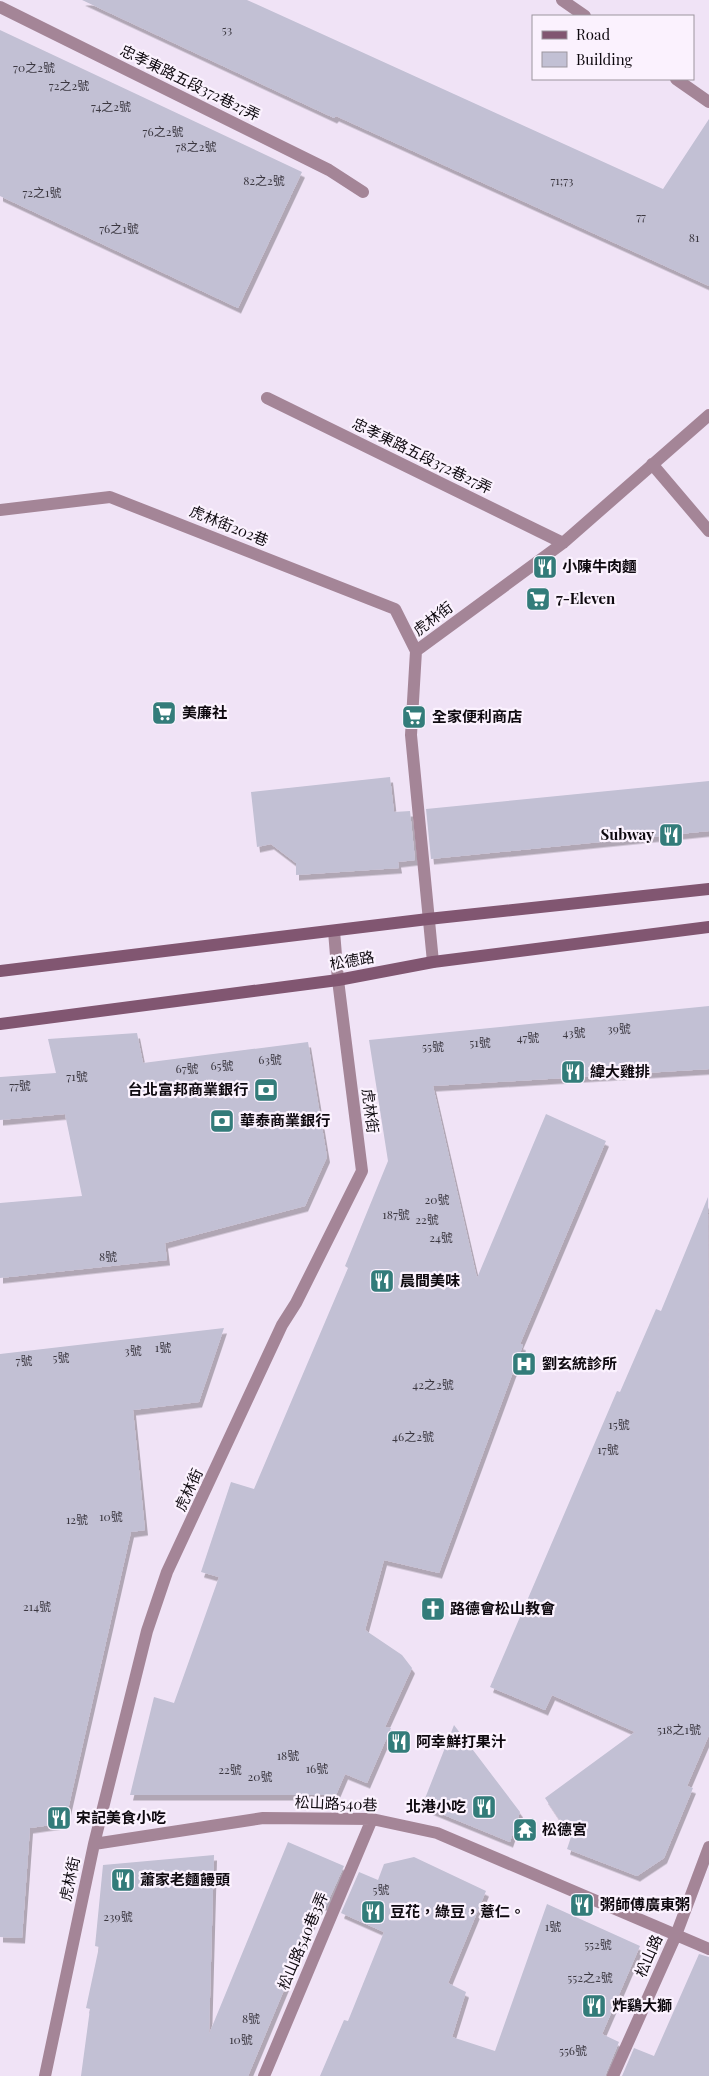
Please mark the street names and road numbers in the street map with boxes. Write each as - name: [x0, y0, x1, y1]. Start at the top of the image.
- street label: 忠孝東路五段372巷27弄: [117, 40, 264, 125]
- street label: 忠孝東路五段372巷27弄: [349, 413, 496, 498]
- street label: 虎林街202巷: [187, 500, 272, 550]
- street label: 虎林街: [408, 597, 456, 640]
- street label: 松德路: [328, 946, 376, 974]
- street label: 虎林街: [358, 1087, 384, 1134]
- street label: 虎林街: [170, 1465, 207, 1514]
- street label: 松山路540巷: [294, 1792, 378, 1814]
- street label: 虎林街: [55, 1855, 83, 1903]
- street label: 松山路540巷3弄: [272, 1889, 332, 1993]
- street label: 松山路: [630, 1931, 666, 1980]

